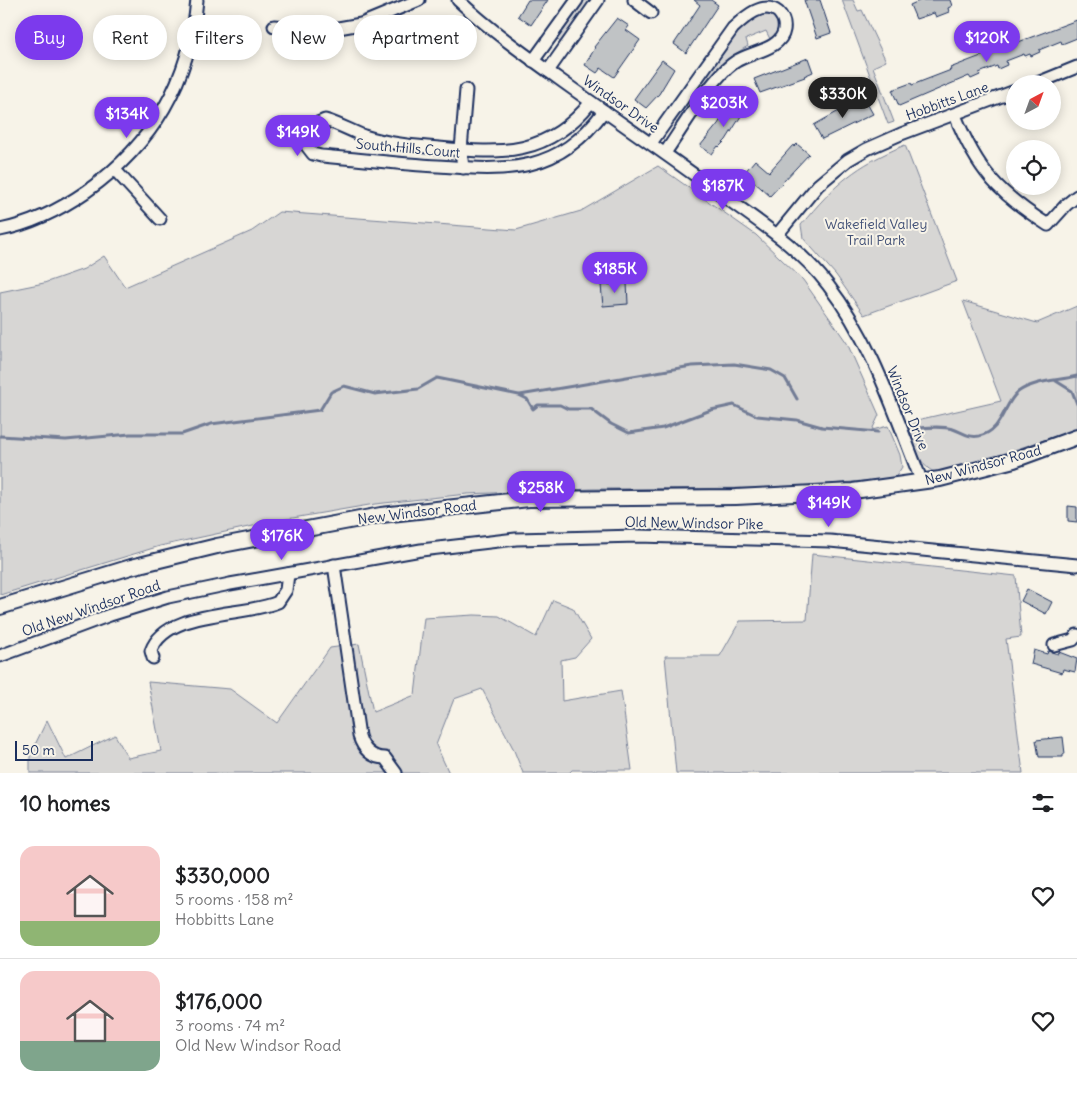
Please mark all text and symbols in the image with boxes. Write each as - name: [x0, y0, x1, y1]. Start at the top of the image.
- chip: Buy: [15, 15, 83, 60]
- chip: Rent: [93, 15, 167, 60]
- chip: Filters: [177, 15, 262, 60]
- chip: New: [272, 15, 344, 60]
- chip: Apartment: [354, 15, 477, 60]
- pin: $120K: [952, 20, 1022, 63]
- text: $120K: [965, 27, 1009, 47]
- street label: Windsor Drive: [580, 71, 662, 137]
- north arrow: [1006, 75, 1061, 130]
- map controls: [1006, 75, 1061, 195]
- pin: $330K: [808, 76, 878, 119]
- street label: Hobbitts Lane: [903, 78, 991, 124]
- text: $330K: [819, 83, 867, 103]
- pin: $203K: [689, 86, 759, 128]
- text: $203K: [700, 92, 748, 112]
- pin: $134K: [92, 96, 162, 139]
- text: $134K: [105, 103, 149, 123]
- pin: $149K: [263, 114, 333, 157]
- text: $149K: [276, 121, 320, 141]
- street label: South Hills Court: [355, 134, 461, 162]
- button: locate: [1006, 140, 1061, 195]
- pin: $187K: [688, 168, 758, 211]
- text: $187K: [702, 175, 744, 195]
- park label: Wakefield Valley Trail Park: [825, 215, 927, 249]
- pin: $185K: [580, 252, 650, 294]
- text: $185K: [593, 258, 637, 278]
- street label: Windsor Drive: [883, 364, 933, 452]
- street label: New Windsor Road: [923, 441, 1043, 489]
- pin: $258K: [506, 470, 576, 513]
- text: $258K: [518, 477, 564, 497]
- pin: $149K: [794, 486, 864, 528]
- text: $149K: [807, 492, 851, 512]
- street label: New Windsor Road: [356, 496, 478, 528]
- street label: Old New Windsor Pike: [625, 513, 763, 533]
- pin: $176K: [247, 518, 317, 561]
- text: $176K: [261, 525, 303, 545]
- street label: Old New Windsor Road: [19, 576, 163, 640]
- scale bar: [15, 738, 92, 761]
- text: 50 m: [22, 741, 55, 759]
- icon: filters: [1029, 789, 1057, 817]
- text: 10 homes: [20, 790, 110, 817]
- text: $330,000: [175, 862, 270, 889]
- icon: home: [60, 866, 120, 926]
- icon: heart: [1029, 882, 1057, 910]
- text: 5 rooms · 158 m²: [175, 889, 293, 909]
- text: Hobbitts Lane: [175, 909, 274, 929]
- text: $176,000: [175, 988, 263, 1015]
- icon: home: [60, 991, 120, 1051]
- icon: heart: [1029, 1007, 1057, 1035]
- text: 3 rooms · 74 m²: [175, 1015, 285, 1035]
- text: Old New Windsor Road: [175, 1035, 341, 1055]

